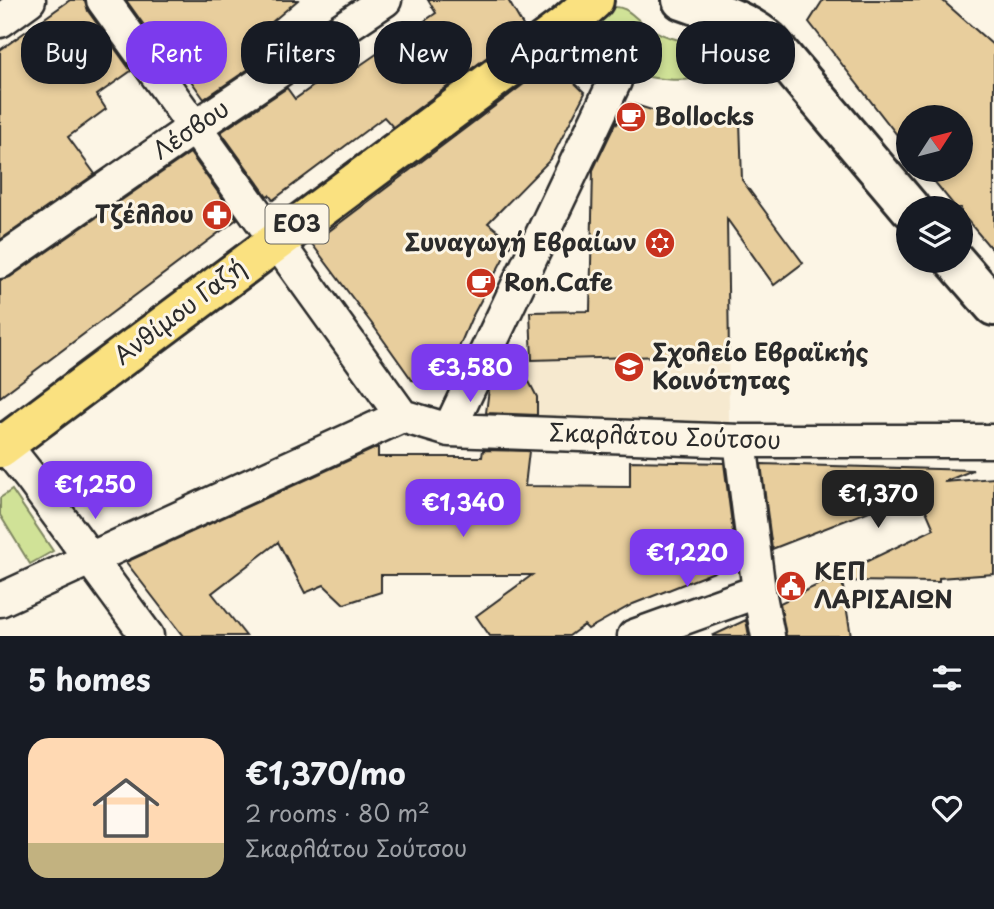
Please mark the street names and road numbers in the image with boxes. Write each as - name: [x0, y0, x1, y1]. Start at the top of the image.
- street label: Λέσβου: [144, 89, 235, 167]
- road number: ΕΟ3: [266, 204, 328, 244]
- street label: Ανθίμου Γαζή: [105, 249, 252, 372]
- street label: Σκαρλάτου Σούτσου: [549, 413, 782, 457]

